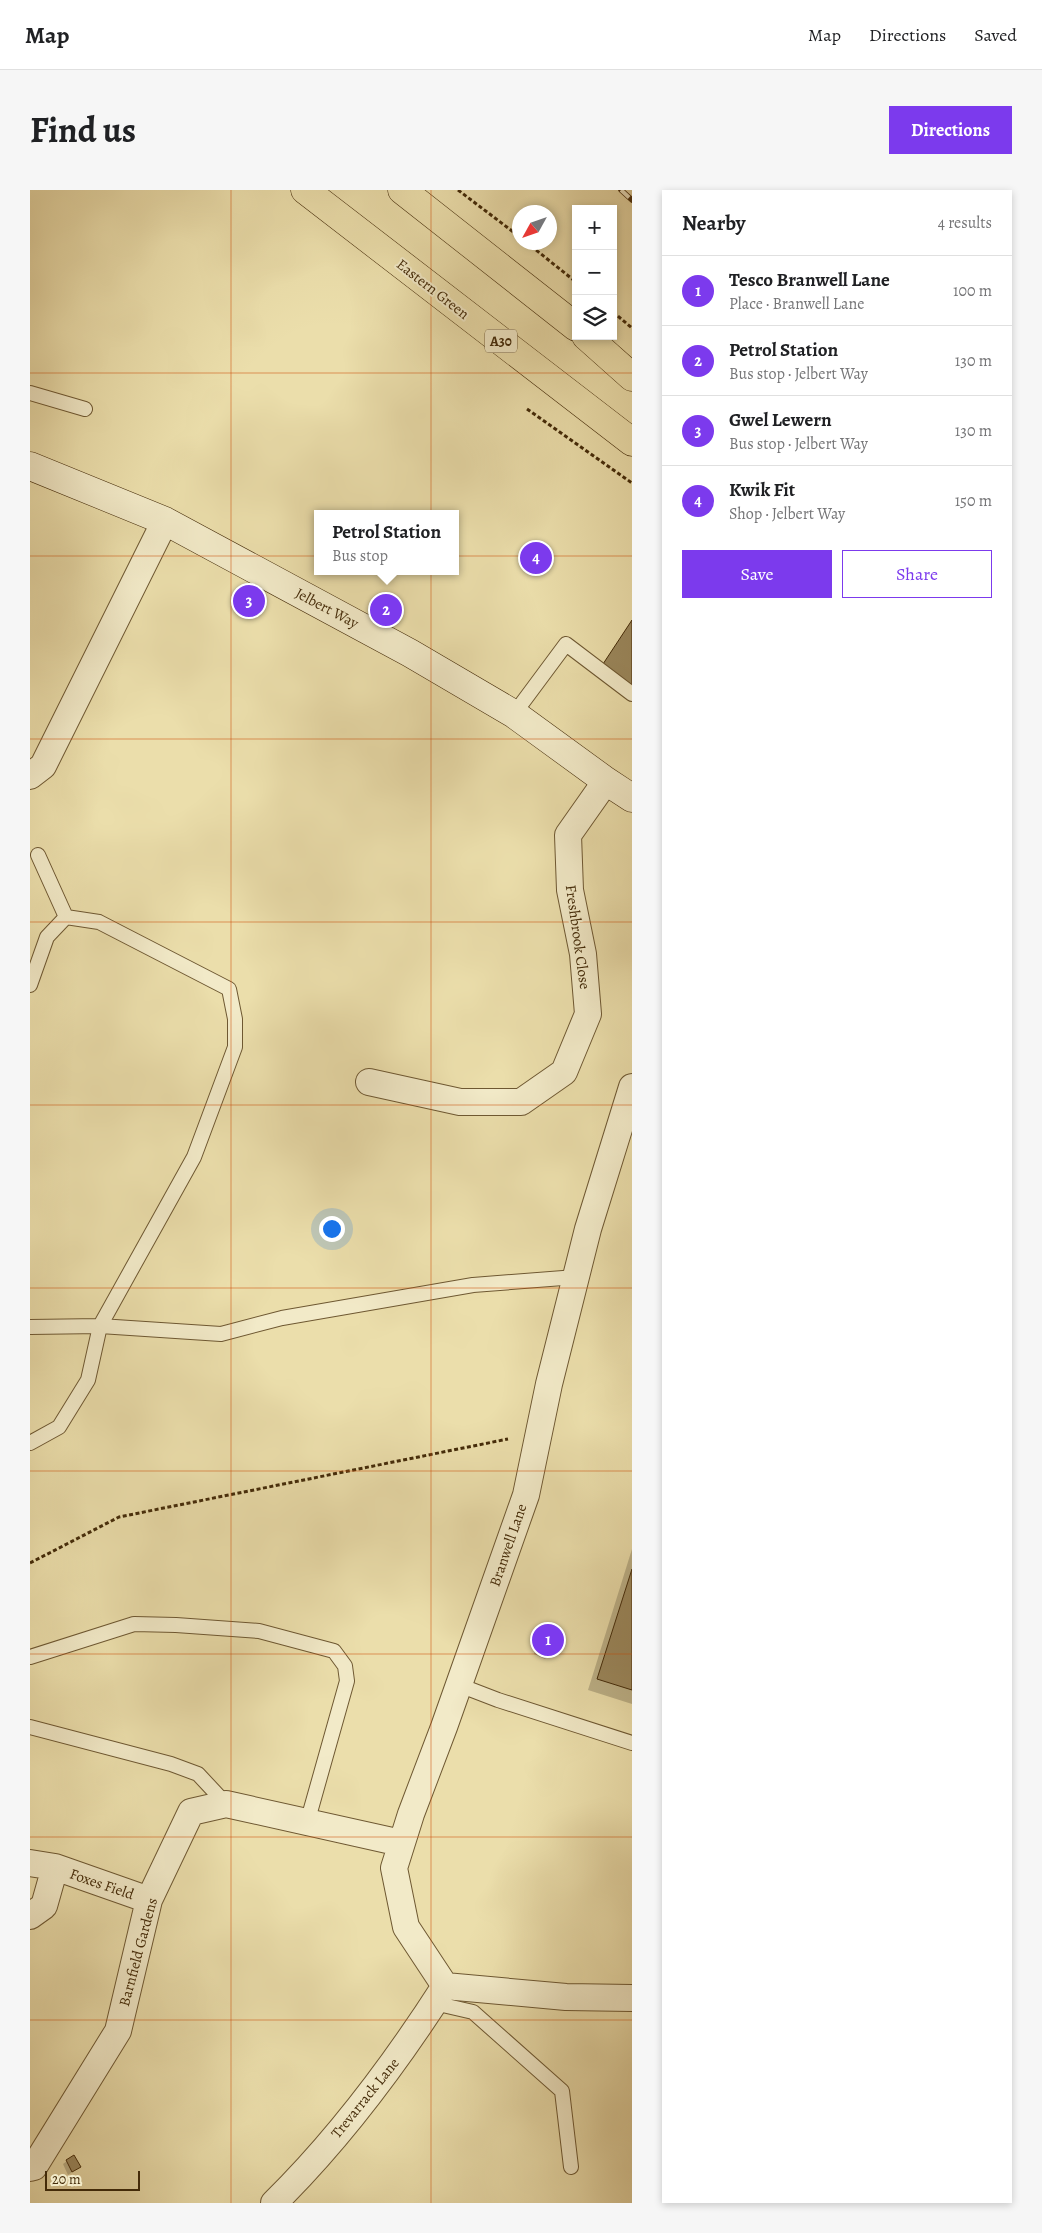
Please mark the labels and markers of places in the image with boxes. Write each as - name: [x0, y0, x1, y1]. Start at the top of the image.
- pin: 4: [520, 539, 552, 577]
- pin: 3: [233, 582, 265, 620]
- pin: 2: [370, 591, 402, 629]
- pin: 1: [532, 1621, 564, 1659]

